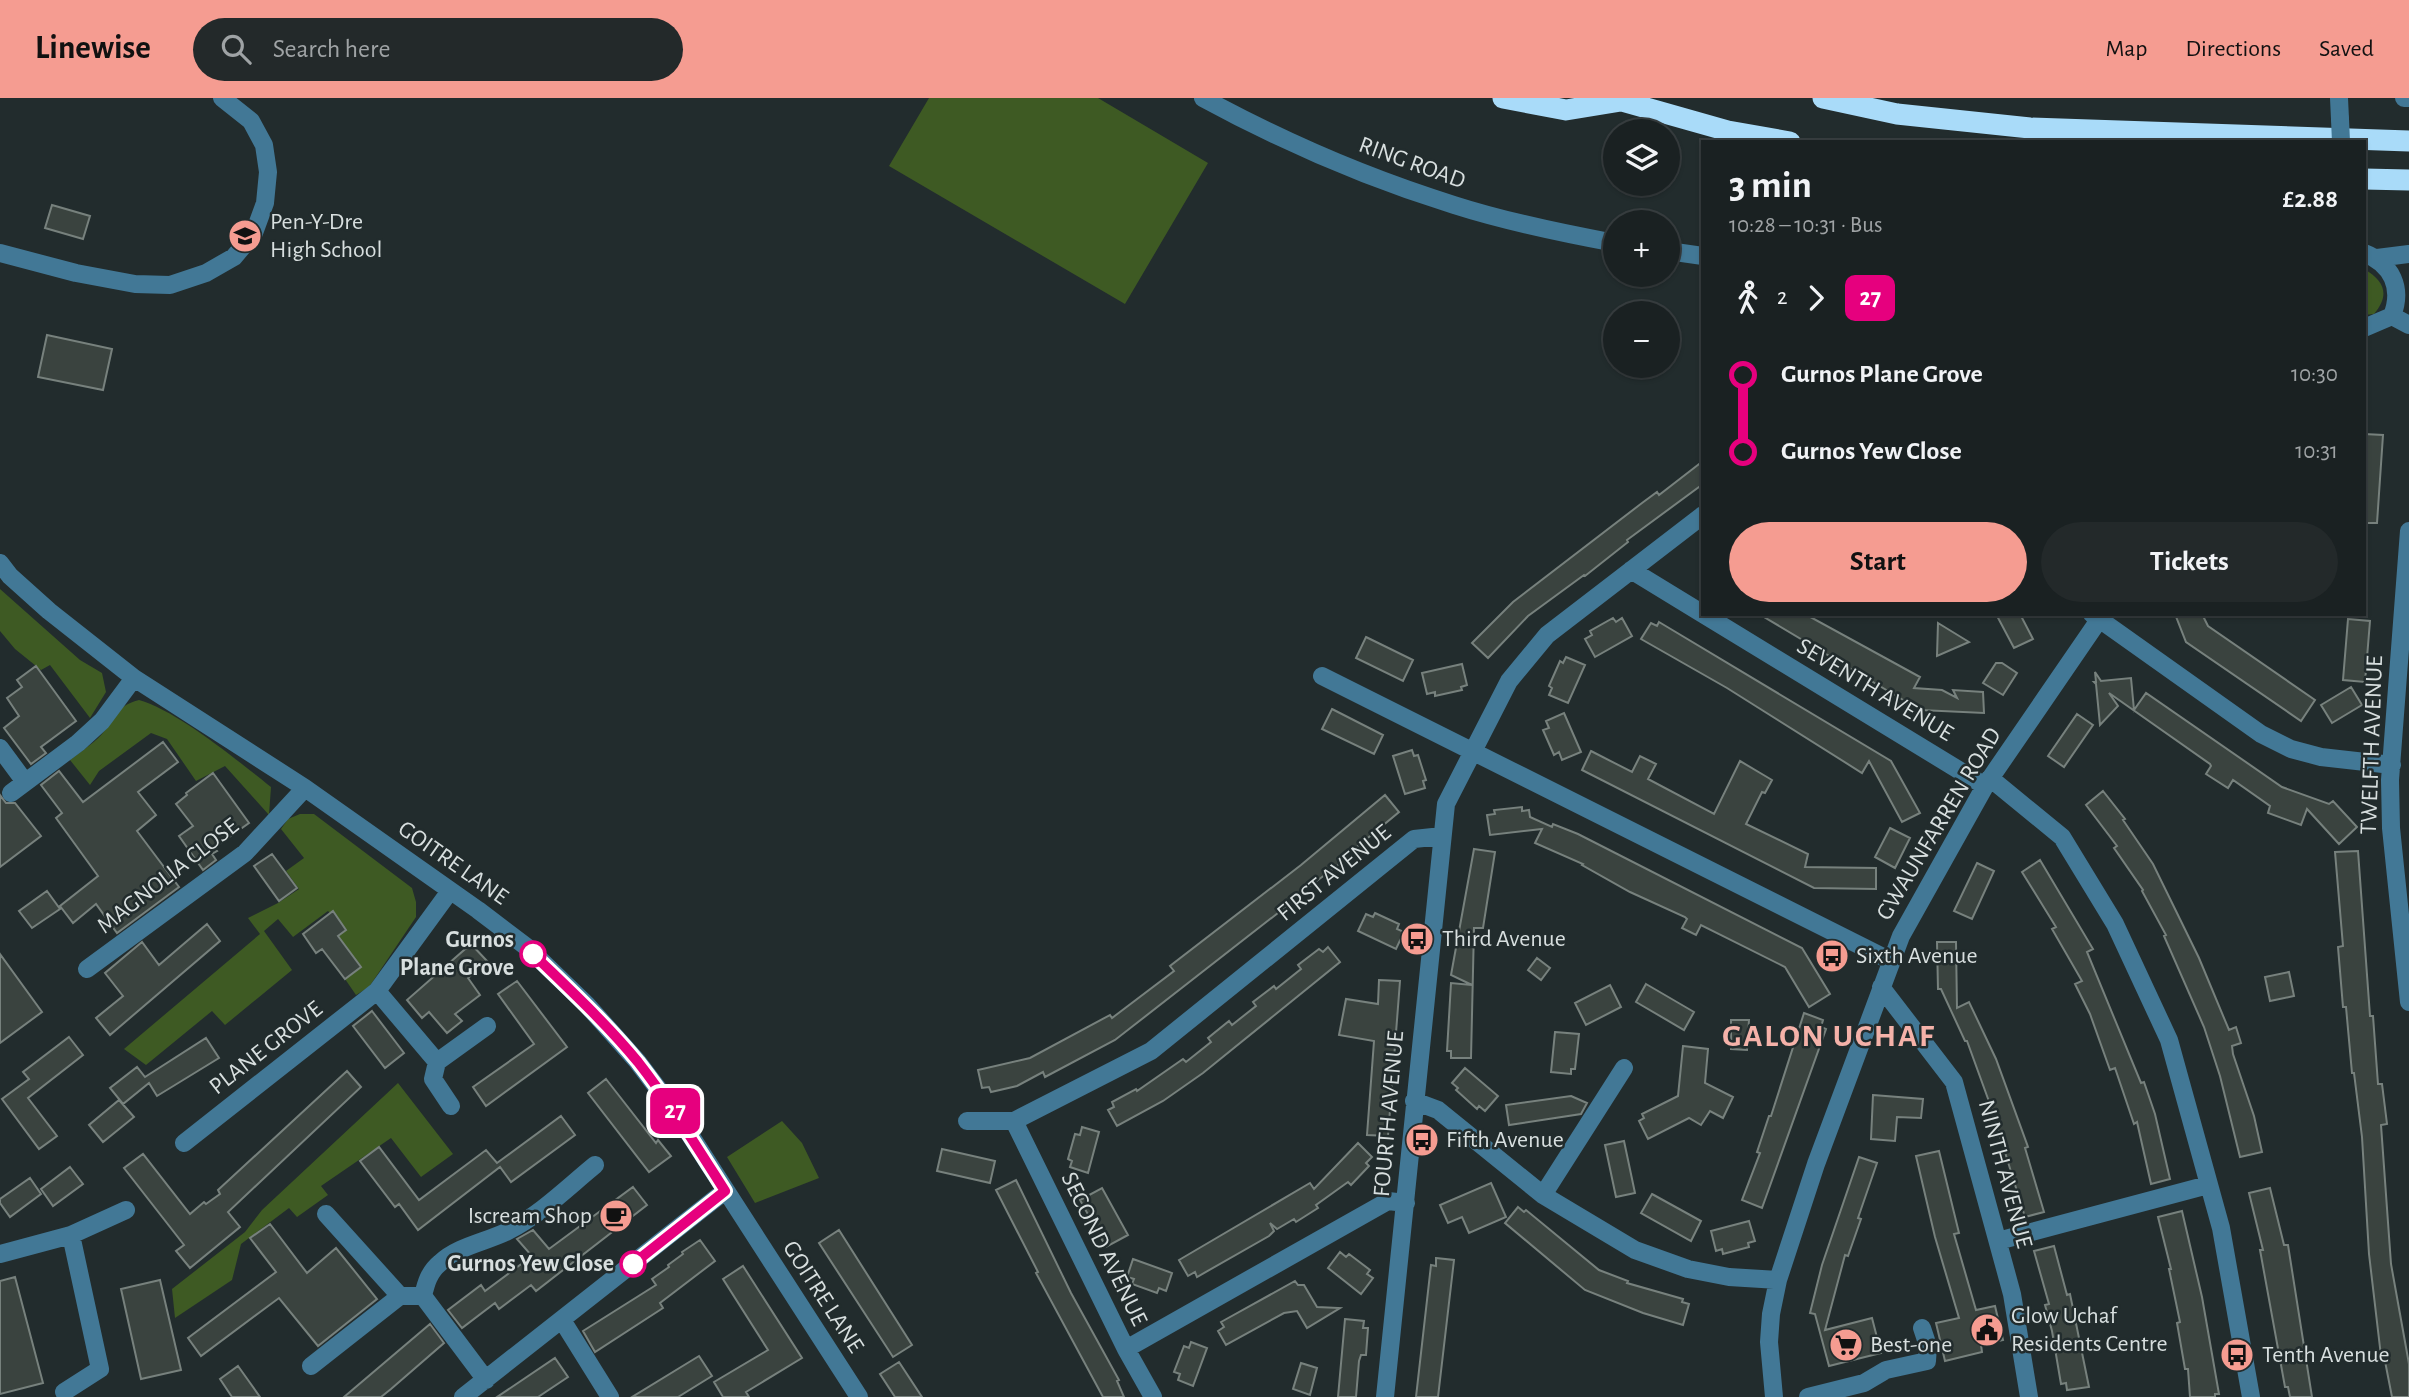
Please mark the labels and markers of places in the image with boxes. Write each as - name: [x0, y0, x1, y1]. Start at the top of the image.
- place label: Pen-Y-Dre High School: [270, 210, 382, 262]
- school or university icon: Pen-Y-Dre High School: [226, 217, 264, 255]
- bus stop icon: Third Avenue: [1398, 920, 1436, 958]
- place label: Third Avenue: [1442, 927, 1566, 951]
- place label: Gurnos Plane Grove: [400, 928, 514, 980]
- bus stop icon: Sixth Avenue: [1813, 937, 1851, 975]
- marker: Gurnos Plane Grove: [520, 941, 546, 967]
- place label: Sixth Avenue: [1856, 944, 1978, 968]
- bus stop icon: Fifth Avenue: [1403, 1121, 1441, 1159]
- place label: Fifth Avenue: [1446, 1128, 1564, 1152]
- cafe icon: Iscream Shop: [597, 1197, 635, 1235]
- place label: Iscream Shop: [468, 1204, 592, 1228]
- marker: Gurnos Yew Close: [620, 1251, 646, 1277]
- place label: Gurnos Yew Close: [447, 1252, 614, 1276]
- place label: Glow Uchaf Residents Centre: [2011, 1304, 2167, 1356]
- public building icon: Glow Uchaf Residents Centre: [1968, 1311, 2006, 1349]
- supermarket icon: Best-one: [1827, 1326, 1865, 1364]
- place label: Best-one: [1870, 1333, 1952, 1357]
- bus stop icon: Tenth Avenue: [2218, 1336, 2256, 1374]
- place label: Tenth Avenue: [2262, 1343, 2390, 1367]

